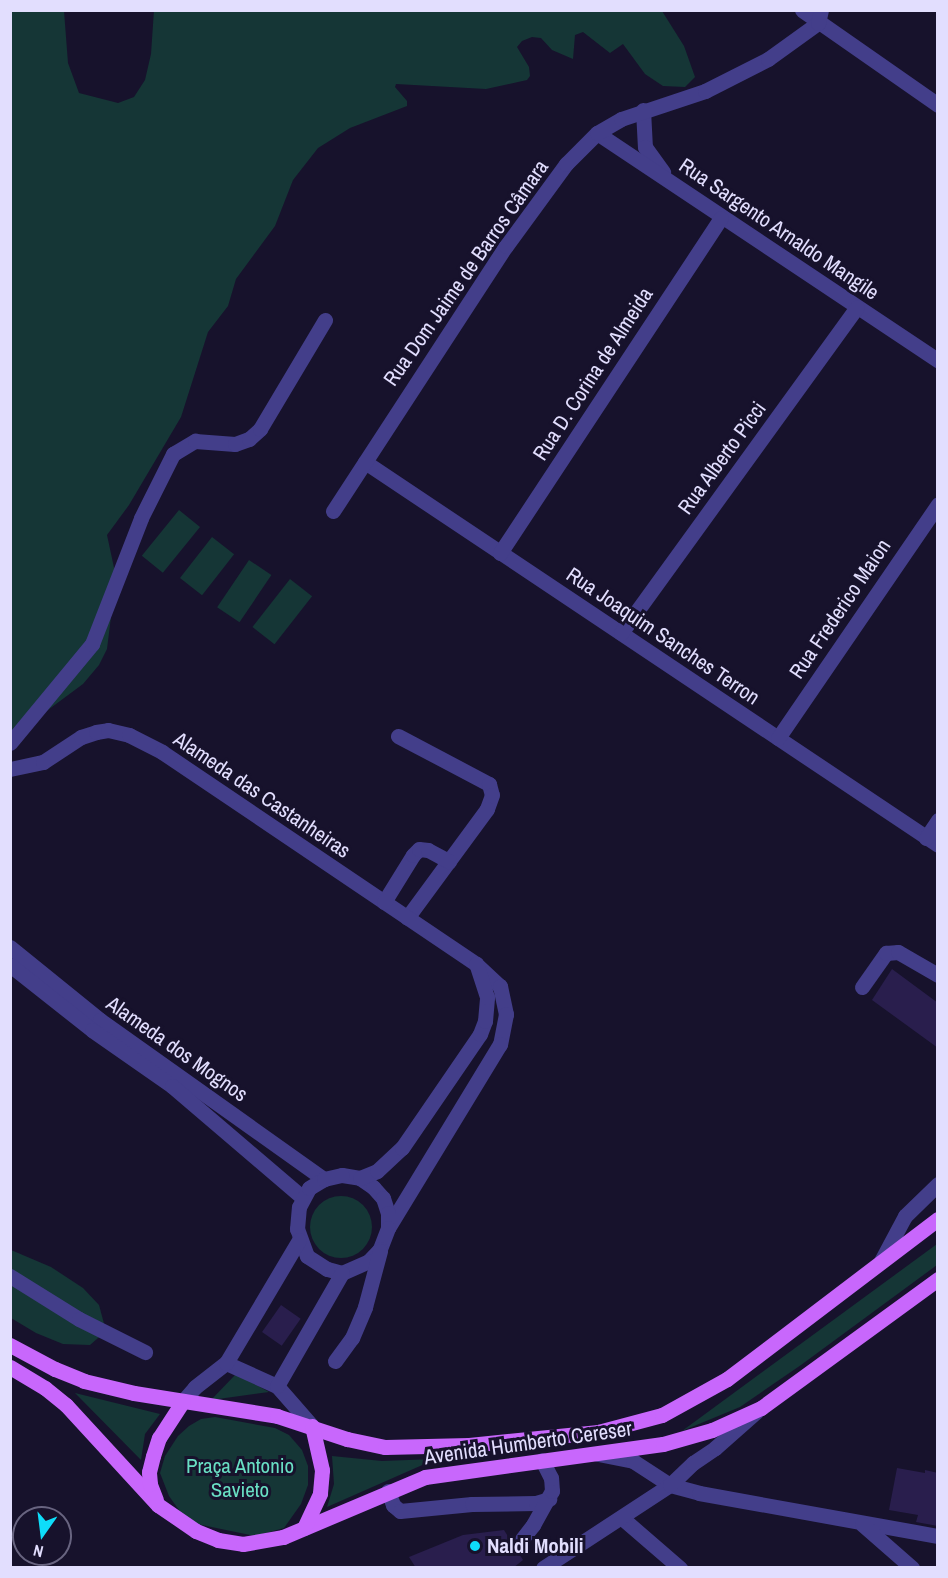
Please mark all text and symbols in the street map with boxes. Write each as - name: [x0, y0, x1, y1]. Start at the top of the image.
- street label: Rua Sargento Arnaldo Mangile: [674, 152, 884, 306]
- street label: Rua Dom Jaime de Barros Câmara: [378, 155, 554, 391]
- street label: Rua D. Corina de Almeida: [527, 282, 659, 466]
- street label: Rua Alberto Picci: [672, 396, 772, 520]
- street label: Rua Frederico Maion: [784, 535, 896, 683]
- street label: Rua Joaquim Sanches Terron: [562, 562, 764, 710]
- street label: Alameda das Castanheiras: [169, 726, 355, 864]
- street label: Alameda dos Mognos: [102, 991, 252, 1107]
- street label: Avenida Humberto Cereser: [423, 1416, 633, 1470]
- park label: Praça Antonio Savieto: [185, 1453, 295, 1503]
- north arrow: [12, 1506, 72, 1566]
- place label: Naldi Mobili: [487, 1533, 584, 1559]
- marker: Naldi Mobili: [468, 1539, 482, 1553]
- text: N: [31, 1540, 45, 1563]

